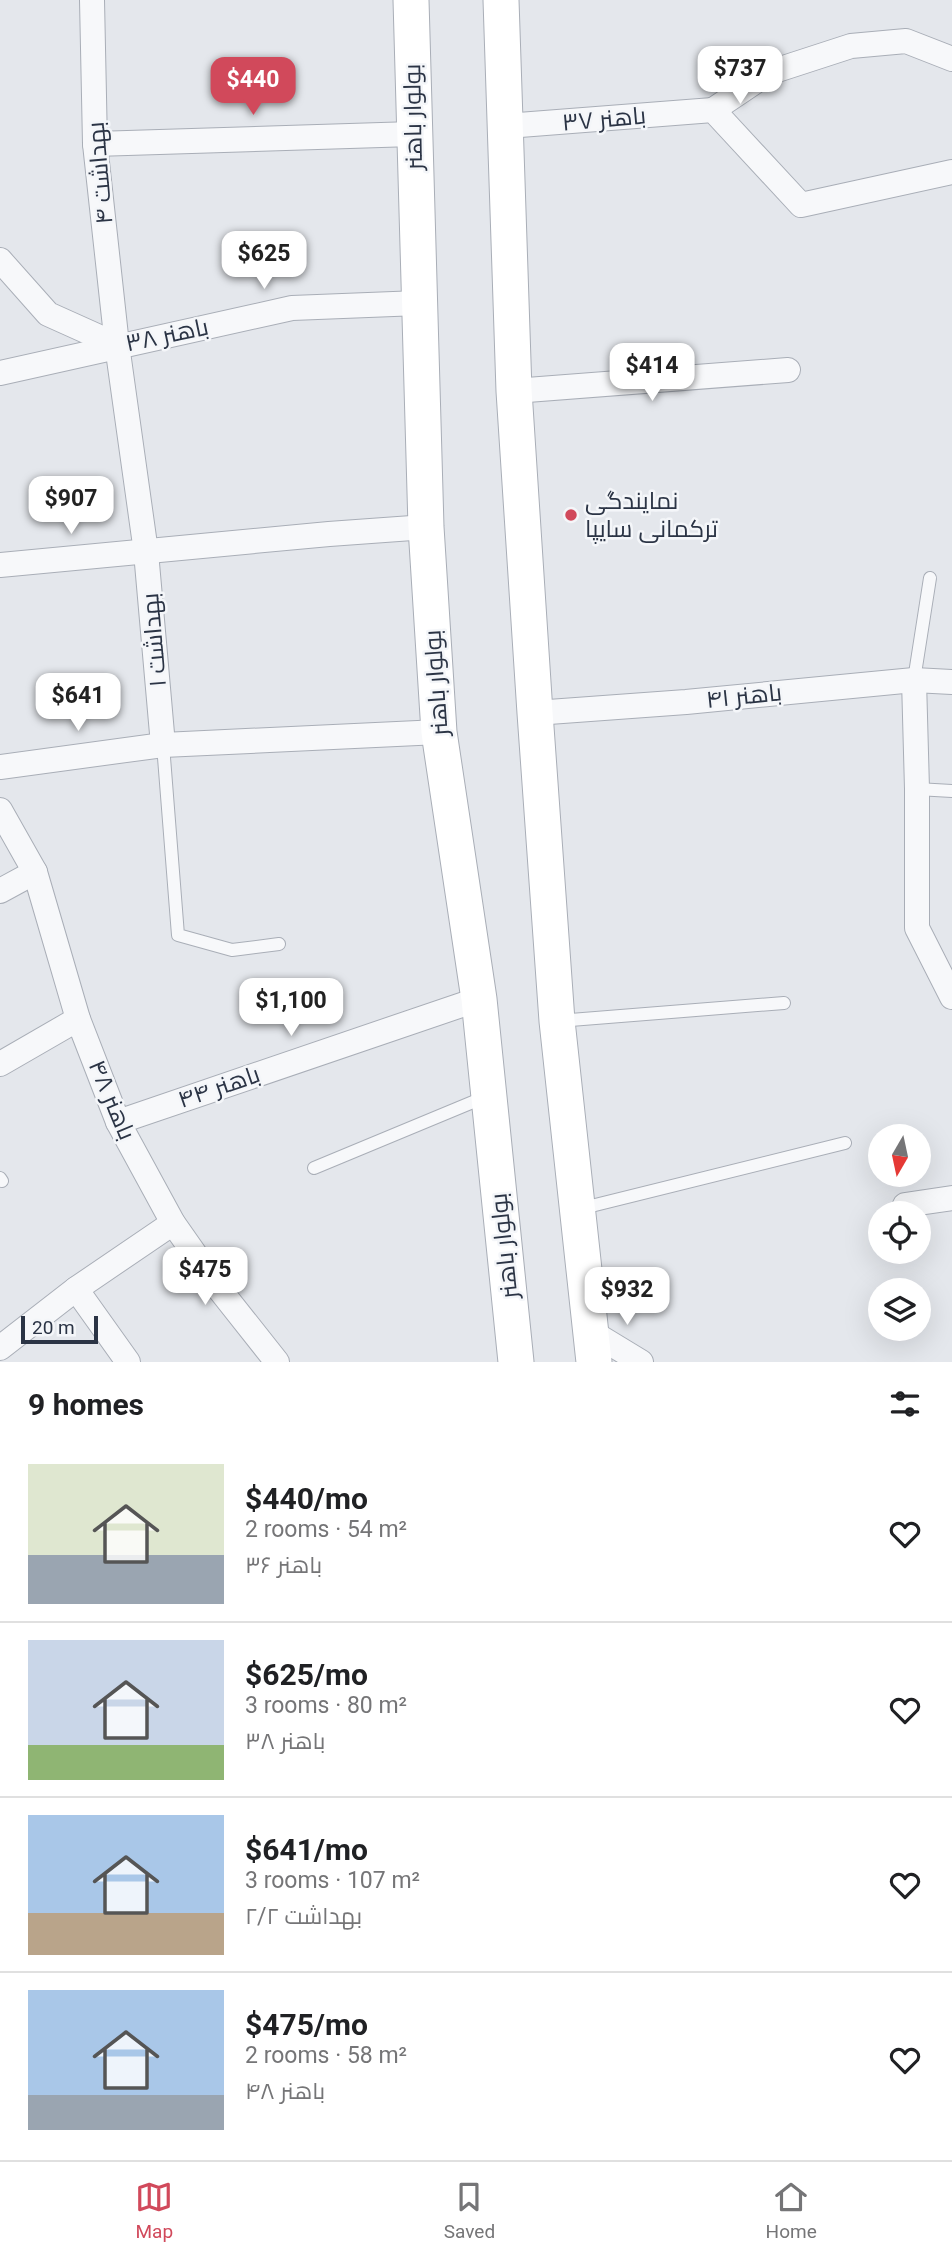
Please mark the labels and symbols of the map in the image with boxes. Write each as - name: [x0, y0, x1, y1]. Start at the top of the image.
- pin: $737: [699, 46, 781, 106]
- pin: $440: [212, 58, 294, 117]
- street label: بولوار باهنر: [398, 64, 428, 172]
- street label: باهنر ۳۷: [561, 101, 647, 137]
- street label: بهداشت ۴: [82, 121, 118, 225]
- pin: $625: [223, 232, 305, 291]
- street label: باهنر ۳۸: [123, 313, 211, 357]
- pin: $414: [611, 344, 693, 403]
- pin: $907: [30, 476, 112, 536]
- place label: نمایندگی ترکمانی سایپا: [585, 487, 719, 544]
- marker: نمایندگی ترکمانی سایپا: [563, 507, 579, 523]
- street label: بهداشت ۱: [136, 592, 172, 688]
- street label: بولوار باهنر: [418, 629, 454, 739]
- pin: $641: [37, 674, 119, 733]
- street label: باهنر ۴۱: [705, 678, 783, 714]
- pin: $1,100: [234, 978, 348, 1038]
- street label: باهنر ۴۸: [83, 1056, 141, 1144]
- street label: باهنر ۴۴: [174, 1060, 264, 1114]
- north arrow: [868, 1124, 931, 1186]
- street label: بولوار باهنر: [485, 1192, 524, 1302]
- pin: $475: [164, 1248, 246, 1307]
- pin: $932: [586, 1268, 668, 1327]
- scale bar: [21, 1313, 98, 1345]

